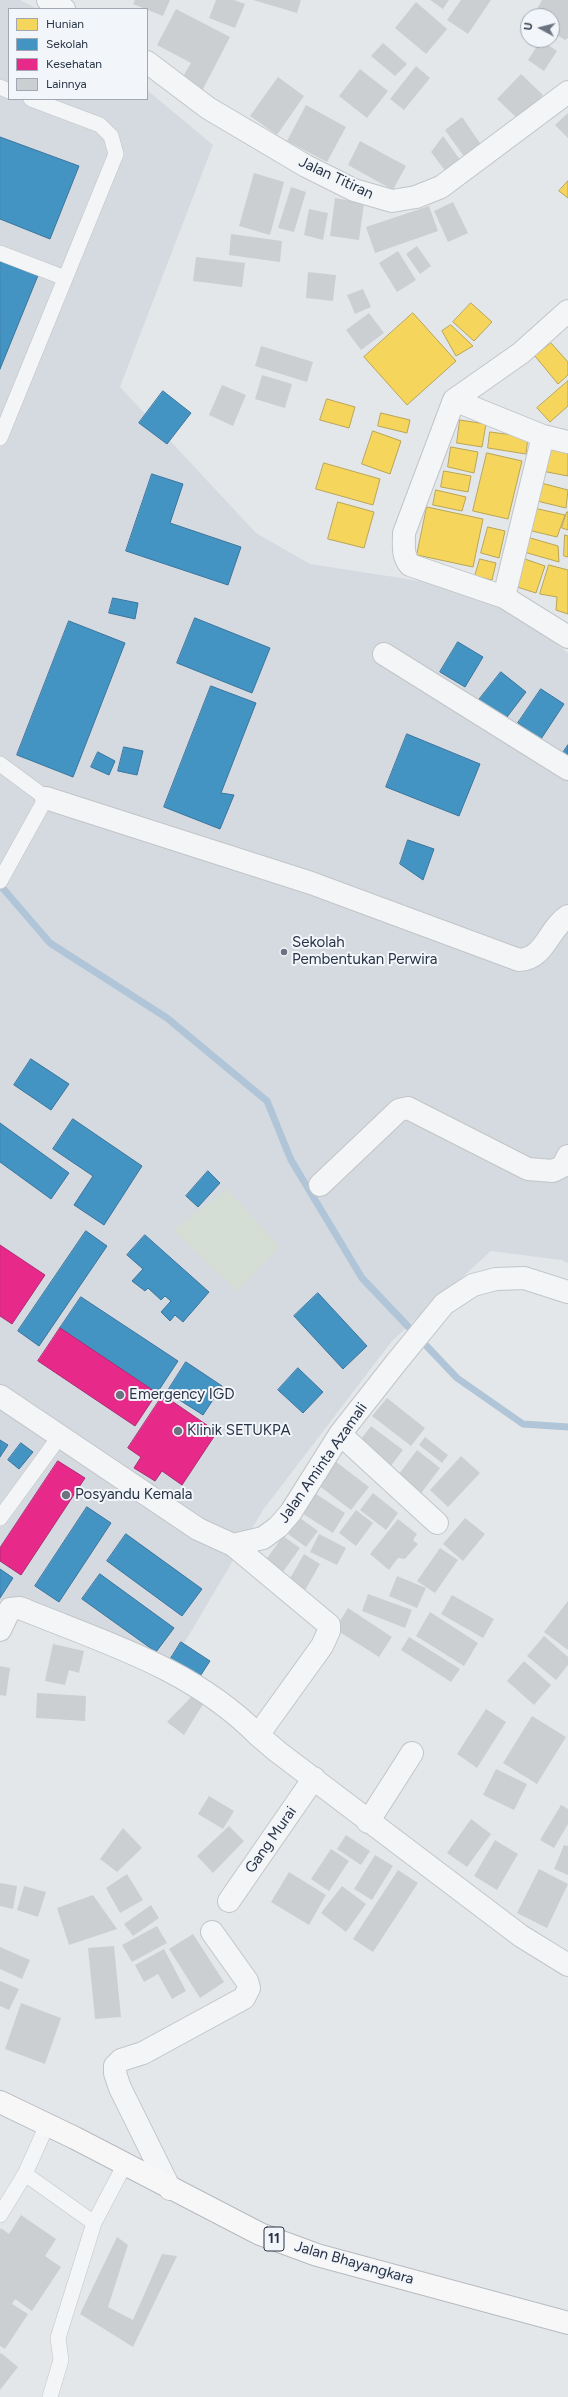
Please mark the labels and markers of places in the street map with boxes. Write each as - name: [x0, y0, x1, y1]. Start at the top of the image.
- place label: Sekolah Pembentukan Perwira: [292, 934, 437, 969]
- marker: Sekolah Pembentukan Perwira: [279, 947, 289, 957]
- place label: Emergency IGD: [129, 1386, 235, 1404]
- marker: Emergency IGD: [114, 1389, 126, 1401]
- place label: Klinik SETUKPA: [187, 1422, 291, 1440]
- marker: Klinik SETUKPA: [172, 1425, 184, 1437]
- place label: Posyandu Kemala: [75, 1486, 192, 1504]
- marker: Posyandu Kemala: [60, 1489, 72, 1501]

